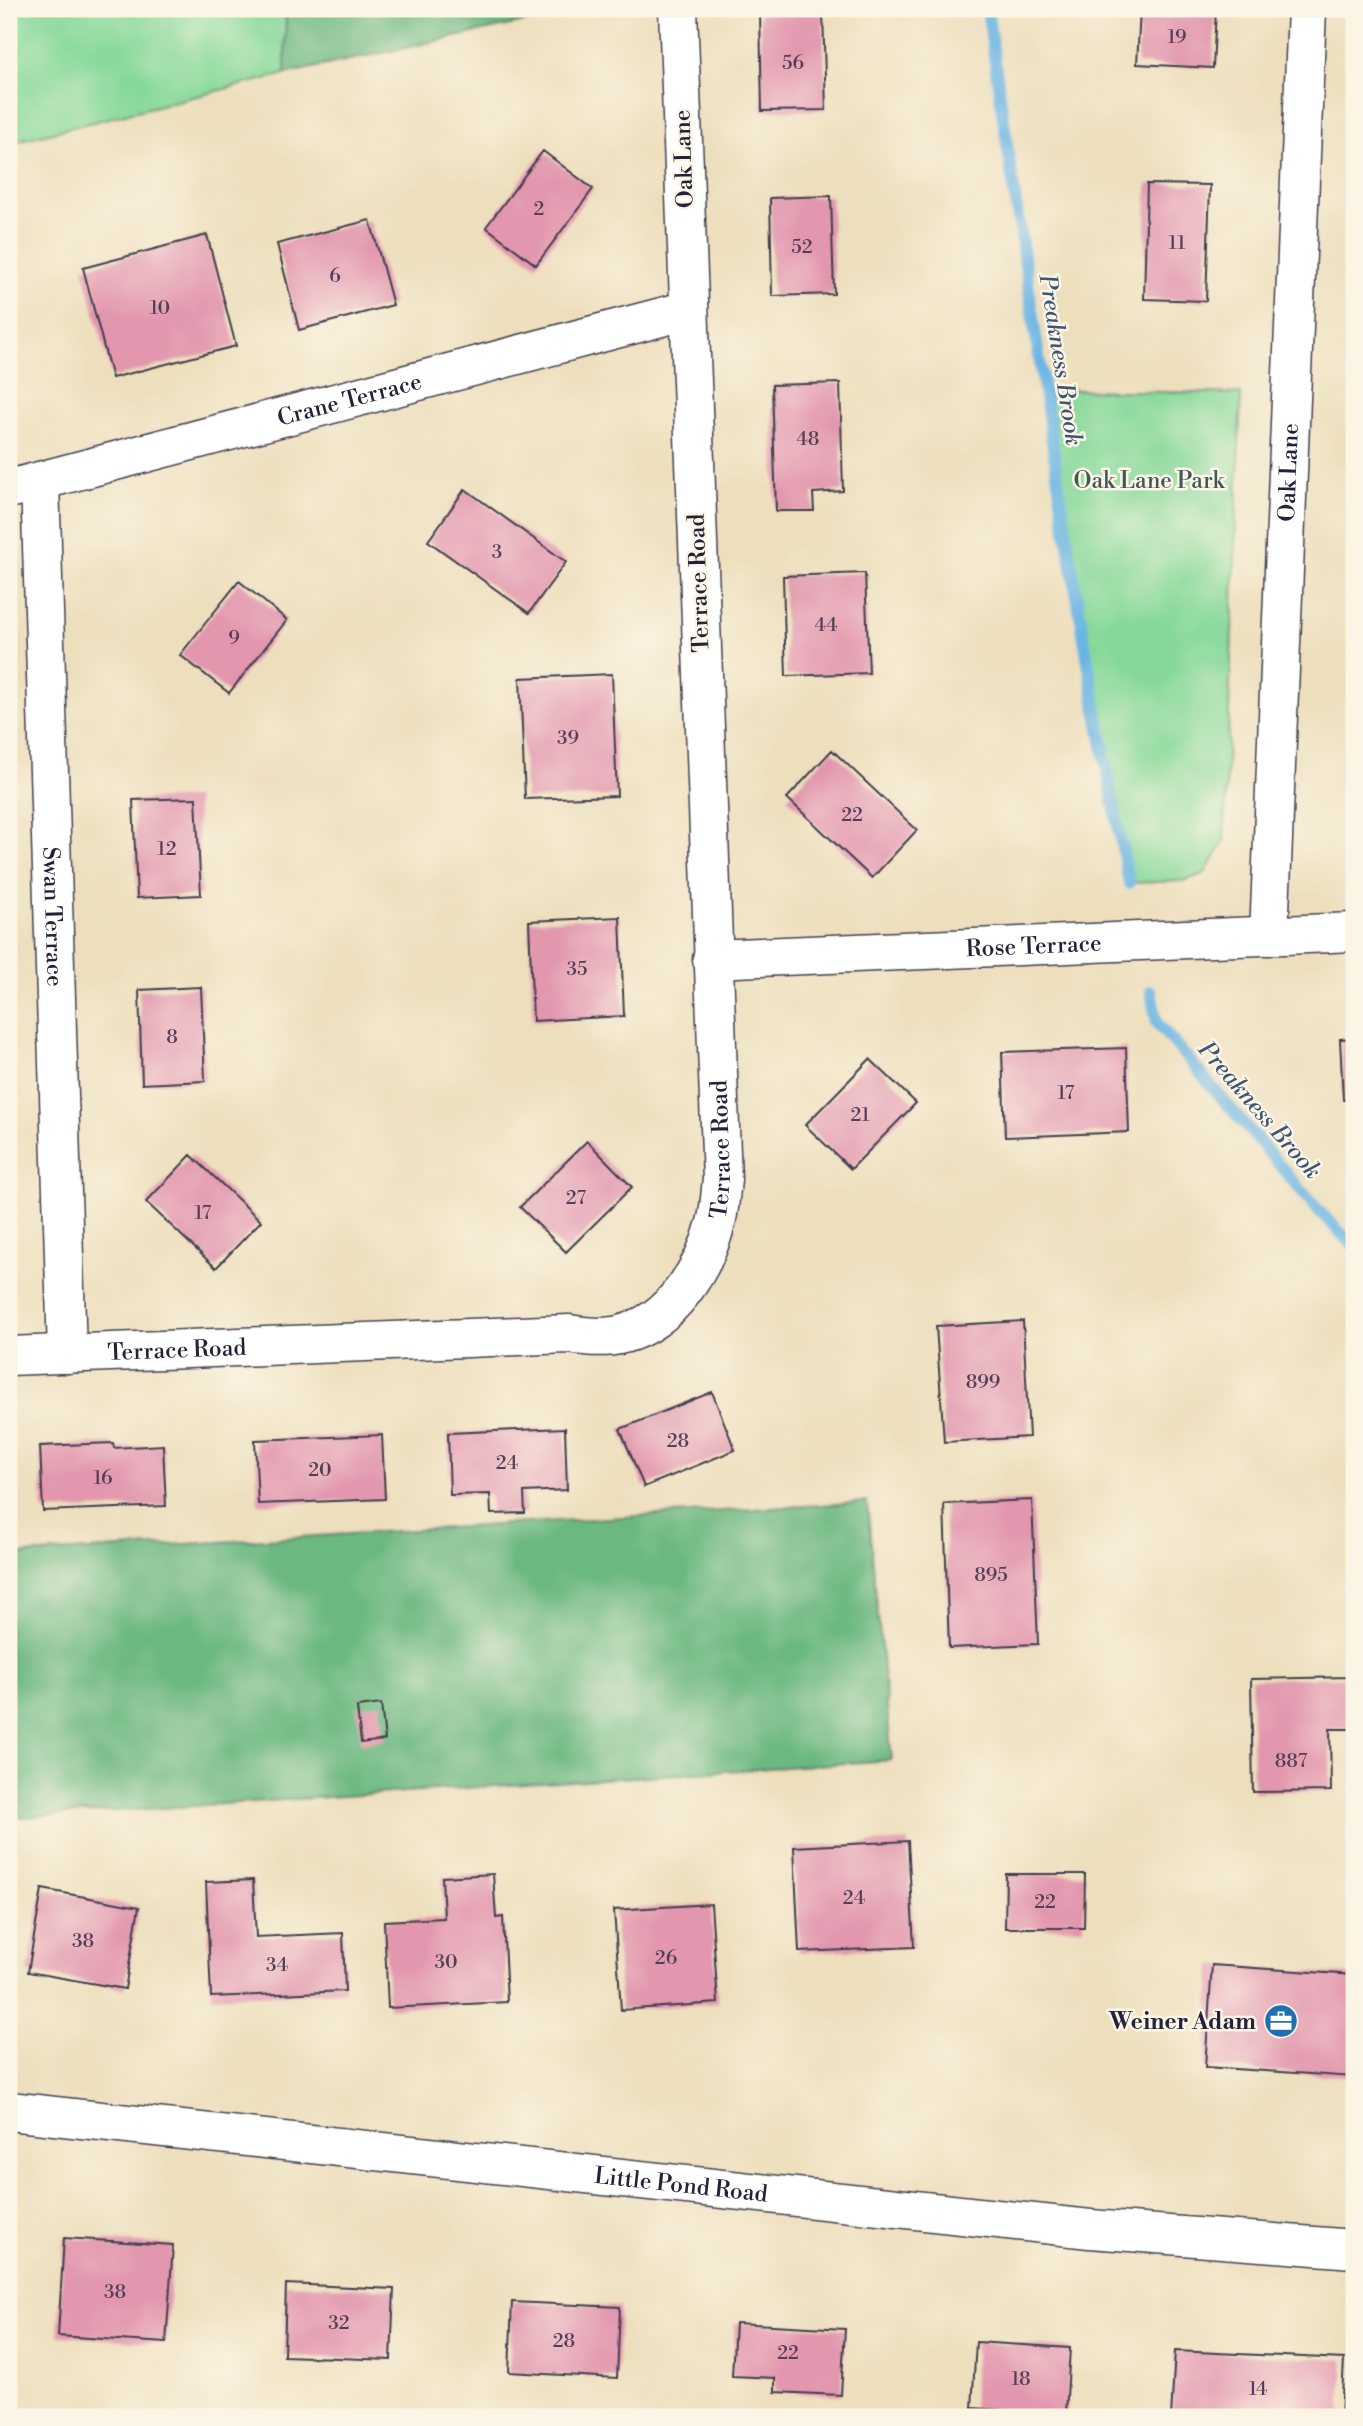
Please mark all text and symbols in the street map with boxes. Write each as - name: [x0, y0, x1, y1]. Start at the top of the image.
- house number: 19: [1167, 25, 1187, 49]
- house number: 56: [782, 51, 804, 75]
- street label: Oak Lane: [668, 109, 700, 209]
- house number: 2: [534, 197, 544, 221]
- house number: 11: [1169, 231, 1186, 255]
- house number: 52: [791, 235, 813, 259]
- house number: 6: [329, 264, 341, 288]
- water label: Preakness Brook: [1032, 271, 1088, 448]
- house number: 10: [150, 296, 170, 320]
- street label: Crane Terrace: [274, 368, 425, 433]
- street label: Oak Lane: [1273, 423, 1305, 522]
- house number: 48: [797, 427, 819, 451]
- park label: Oak Lane Park: [1073, 467, 1226, 495]
- street label: Terrace Road: [683, 513, 715, 653]
- house number: 3: [492, 540, 502, 564]
- house number: 44: [815, 613, 838, 637]
- house number: 9: [228, 626, 240, 650]
- house number: 39: [557, 726, 579, 750]
- house number: 22: [841, 803, 863, 827]
- house number: 12: [157, 837, 177, 861]
- street label: Swan Terrace: [36, 846, 69, 987]
- street label: Rose Terrace: [965, 930, 1102, 963]
- house number: 35: [567, 957, 587, 981]
- house number: 8: [166, 1025, 178, 1049]
- water label: Preakness Brook: [1190, 1035, 1327, 1186]
- street label: Terrace Road: [705, 1079, 737, 1221]
- house number: 17: [1058, 1081, 1075, 1105]
- house number: 21: [850, 1103, 870, 1127]
- house number: 27: [566, 1186, 587, 1210]
- house number: 17: [195, 1201, 212, 1225]
- street label: Terrace Road: [107, 1334, 247, 1367]
- house number: 899: [966, 1370, 1000, 1394]
- house number: 28: [667, 1429, 689, 1453]
- house number: 24: [496, 1451, 518, 1475]
- house number: 20: [308, 1458, 332, 1482]
- house number: 16: [93, 1466, 113, 1490]
- house number: 895: [974, 1563, 1008, 1587]
- house number: 887: [1275, 1749, 1308, 1773]
- house number: 24: [843, 1886, 865, 1910]
- house number: 22: [1034, 1890, 1056, 1914]
- house number: 38: [72, 1929, 94, 1953]
- house number: 26: [655, 1946, 677, 1970]
- house number: 30: [434, 1950, 458, 1974]
- house number: 34: [266, 1953, 288, 1977]
- office icon: Weiner Adam: [1262, 2002, 1300, 2040]
- place label: Weiner Adam: [1108, 2008, 1256, 2036]
- street label: Little Pond Road: [593, 2162, 769, 2209]
- house number: 38: [104, 2280, 126, 2304]
- house number: 32: [328, 2311, 350, 2335]
- house number: 28: [553, 2329, 575, 2353]
- house number: 22: [777, 2341, 799, 2365]
- house number: 18: [1011, 2367, 1031, 2391]
- house number: 14: [1249, 2377, 1267, 2401]

